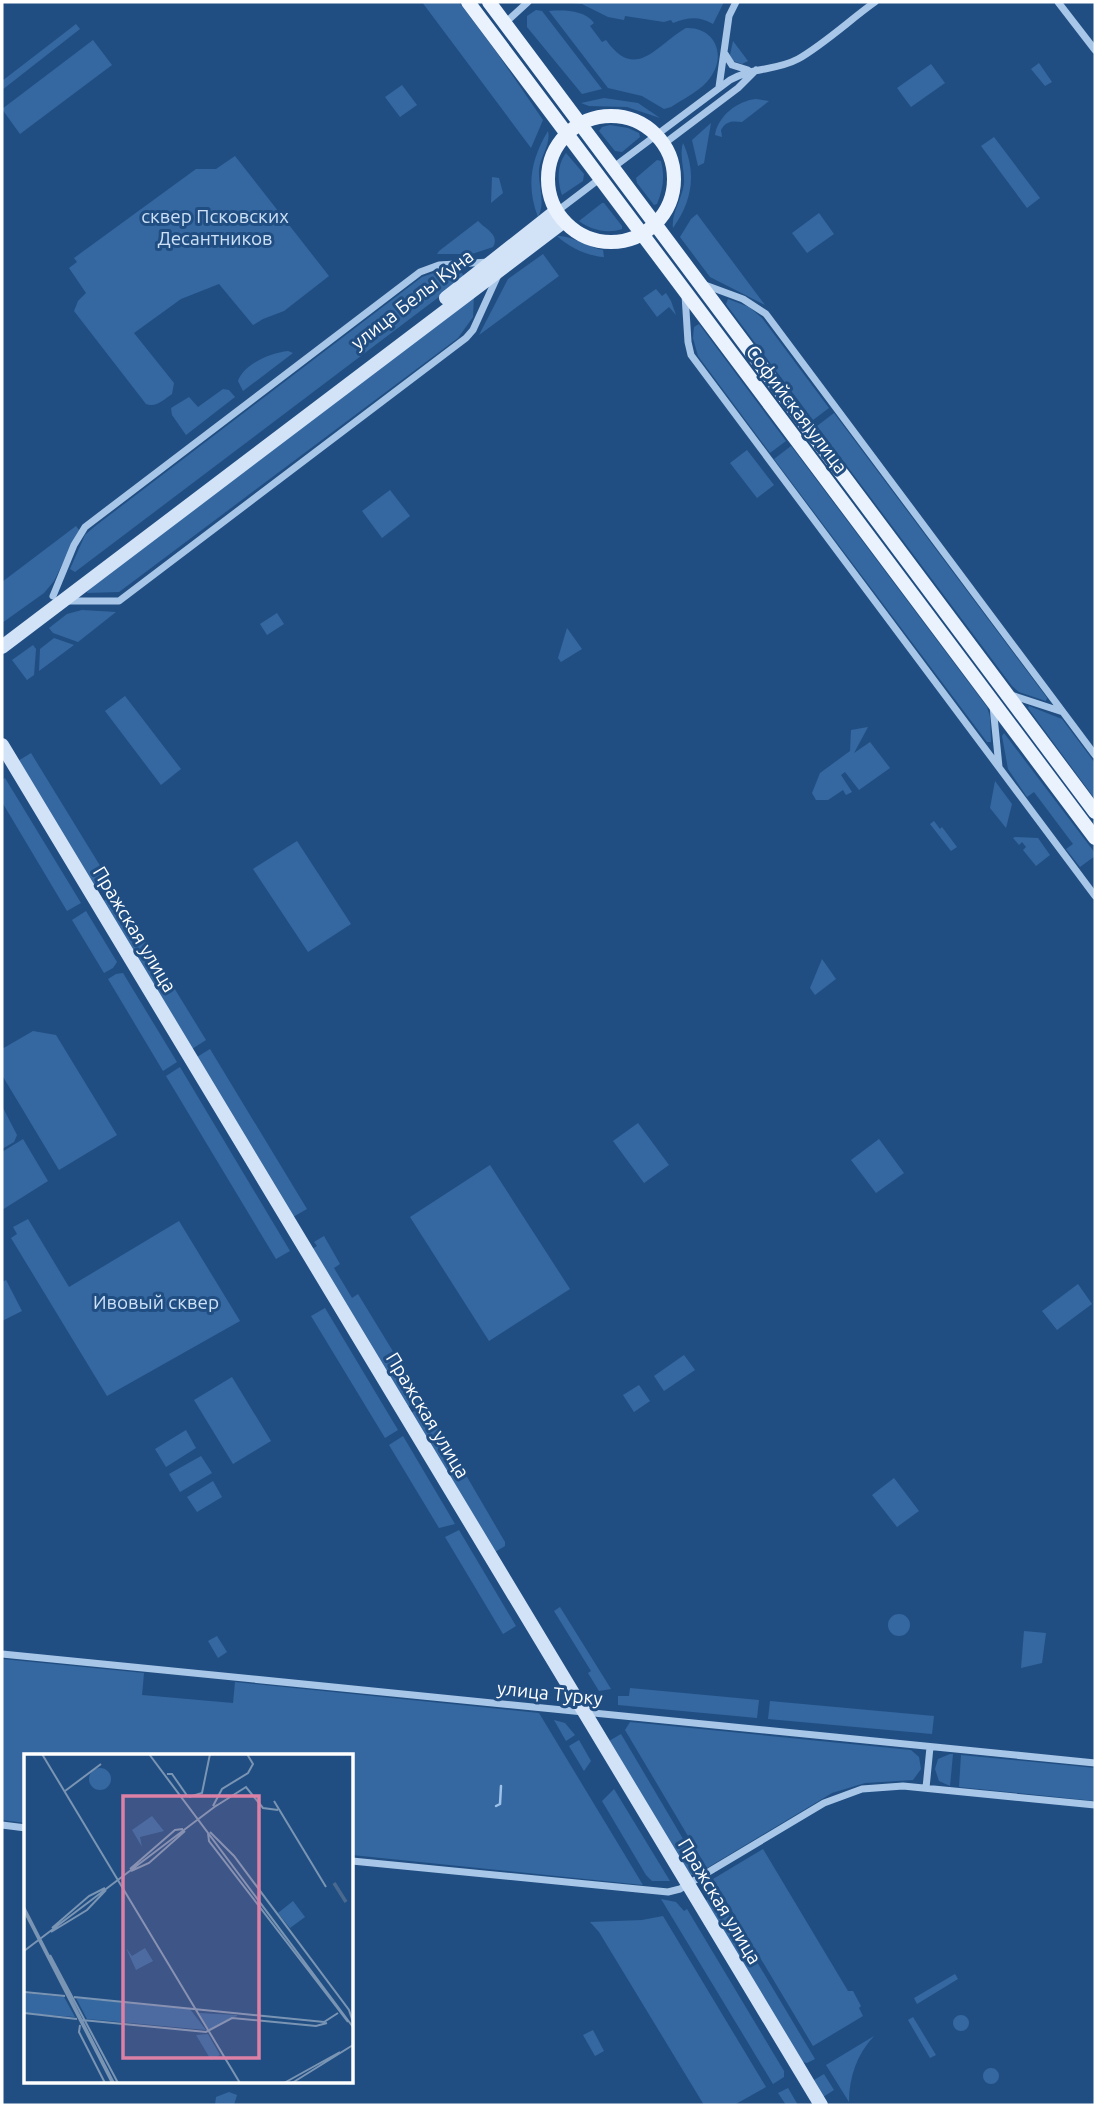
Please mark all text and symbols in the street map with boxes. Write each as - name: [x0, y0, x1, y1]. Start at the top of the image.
- park label: сквер Псковских Десантников: [141, 205, 289, 249]
- street label: улица Белы Куна: [347, 244, 477, 354]
- street label: Софийская улица: [742, 341, 852, 477]
- street label: Пражская улица: [89, 862, 181, 996]
- park label: Ивовый сквер: [93, 1291, 219, 1313]
- street label: Пражская улица: [382, 1348, 474, 1482]
- street label: улица Турку: [496, 1677, 604, 1709]
- inset map: [24, 1754, 354, 2082]
- street label: Пражская улица: [674, 1834, 766, 1968]

